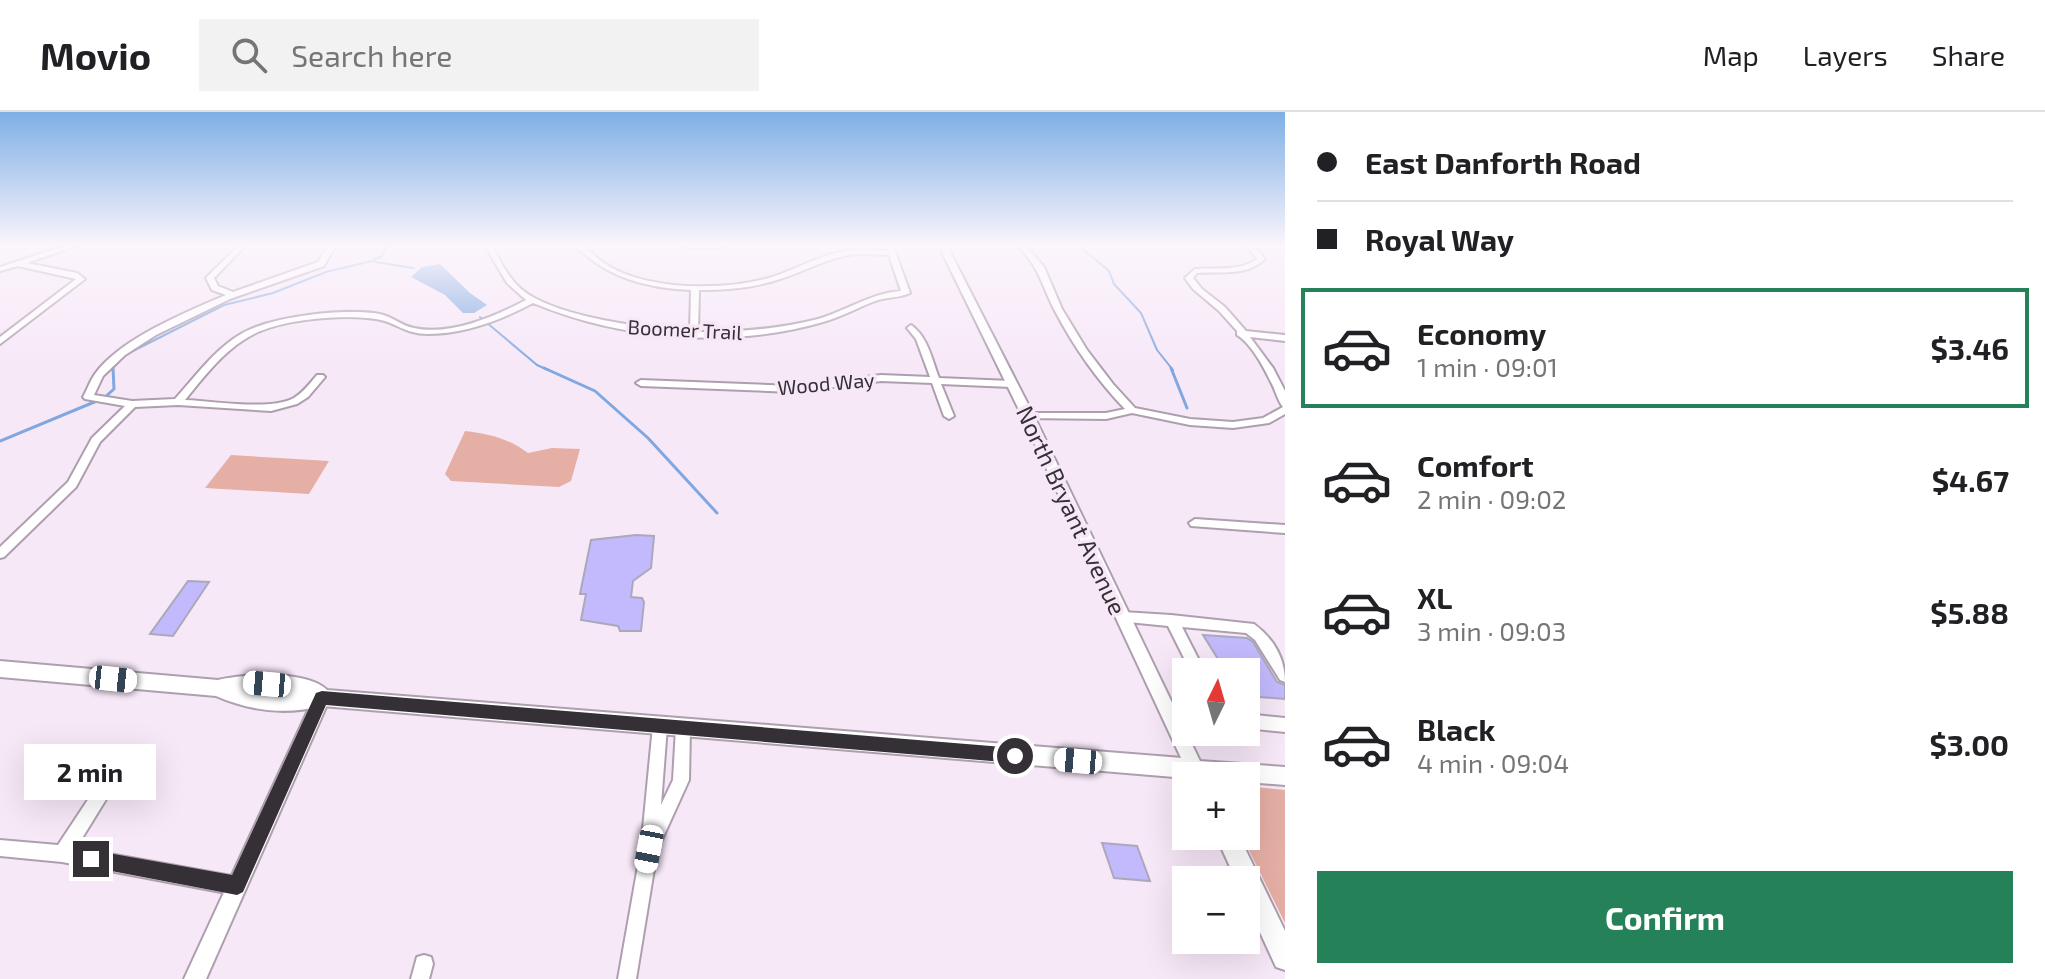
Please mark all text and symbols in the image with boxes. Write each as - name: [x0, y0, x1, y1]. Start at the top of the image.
- search box: [199, 19, 759, 91]
- text: Movio: [40, 32, 151, 78]
- icon: search: [227, 33, 271, 77]
- text: Search here: [291, 37, 452, 73]
- text: Map: [1703, 38, 1759, 72]
- text: Layers: [1803, 38, 1888, 72]
- text: Share: [1932, 38, 2005, 72]
- text: East Danforth Road: [1365, 144, 1641, 180]
- text: Royal Way: [1365, 221, 1514, 257]
- icon: car: [1321, 312, 1393, 384]
- street label: Boomer Trail: [627, 314, 743, 344]
- text: Economy: [1417, 315, 1546, 351]
- text: $3.46: [1931, 330, 2009, 366]
- text: 1 min · 09:01: [1417, 351, 1558, 382]
- street label: Wood Way: [777, 367, 876, 399]
- street label: North Bryant Avenue: [1011, 401, 1133, 619]
- icon: car: [1321, 444, 1393, 516]
- text: Comfort: [1417, 447, 1534, 483]
- text: $4.67: [1932, 462, 2009, 498]
- text: 2 min · 09:02: [1417, 483, 1566, 514]
- icon: car: [1321, 576, 1393, 648]
- text: XL: [1417, 579, 1452, 615]
- text: $5.88: [1930, 594, 2009, 630]
- text: 3 min · 09:03: [1417, 615, 1566, 646]
- north arrow: [1172, 658, 1260, 746]
- map controls: [1172, 658, 1260, 954]
- car: [88, 665, 138, 693]
- car: [242, 670, 292, 698]
- icon: car: [1321, 708, 1393, 780]
- text: Black: [1417, 711, 1495, 747]
- text: $3.00: [1929, 726, 2009, 762]
- route start: [997, 738, 1033, 774]
- callout: 2 min: [25, 743, 157, 799]
- car: [1053, 747, 1103, 775]
- text: 4 min · 09:04: [1417, 747, 1569, 778]
- text: 2 min: [57, 756, 123, 787]
- button: +: [1172, 762, 1260, 850]
- car: [633, 823, 665, 875]
- route end: [73, 841, 109, 877]
- button: −: [1172, 866, 1260, 954]
- button: Confirm: [1317, 871, 2013, 963]

